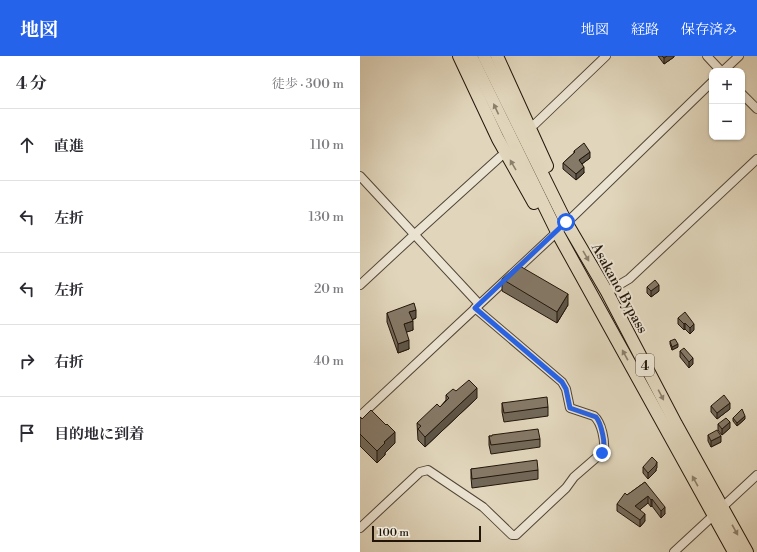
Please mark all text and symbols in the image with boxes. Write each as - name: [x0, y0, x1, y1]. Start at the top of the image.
- text: 地図: [20, 18, 58, 42]
- text: 地図: [581, 21, 609, 39]
- text: 経路: [631, 21, 659, 39]
- text: 保存済み: [681, 21, 737, 39]
- map controls: [709, 68, 745, 140]
- button: +: [709, 68, 745, 104]
- text: 4 分: [16, 73, 47, 95]
- text: 徒歩 · 300 m: [272, 76, 344, 92]
- one-way arrow: [493, 103, 499, 115]
- button: −: [709, 104, 745, 140]
- icon: ahead: [16, 134, 38, 156]
- text: 直進: [54, 137, 84, 156]
- text: 110 m: [310, 137, 344, 153]
- one-way arrow: [509, 159, 516, 171]
- icon: left: [16, 206, 38, 228]
- text: 左折: [54, 209, 84, 228]
- text: 130 m: [309, 209, 344, 225]
- route start: [557, 213, 575, 231]
- street label: Asakano Bypass: [586, 239, 651, 337]
- one-way arrow: [582, 250, 589, 262]
- icon: left: [16, 278, 38, 300]
- text: 左折: [54, 281, 84, 300]
- text: 20 m: [314, 281, 344, 297]
- one-way arrow: [622, 349, 629, 361]
- icon: right: [16, 350, 38, 372]
- text: 右折: [54, 353, 84, 372]
- text: 40 m: [314, 353, 344, 369]
- road number: 4: [636, 354, 654, 376]
- one-way arrow: [657, 389, 664, 401]
- icon: arrive: [16, 422, 38, 444]
- text: 目的地に到着: [54, 425, 144, 444]
- route end: [593, 444, 611, 462]
- one-way arrow: [692, 475, 698, 487]
- scale bar: [372, 524, 481, 543]
- one-way arrow: [732, 524, 738, 536]
- text: 100 m: [378, 526, 409, 540]

